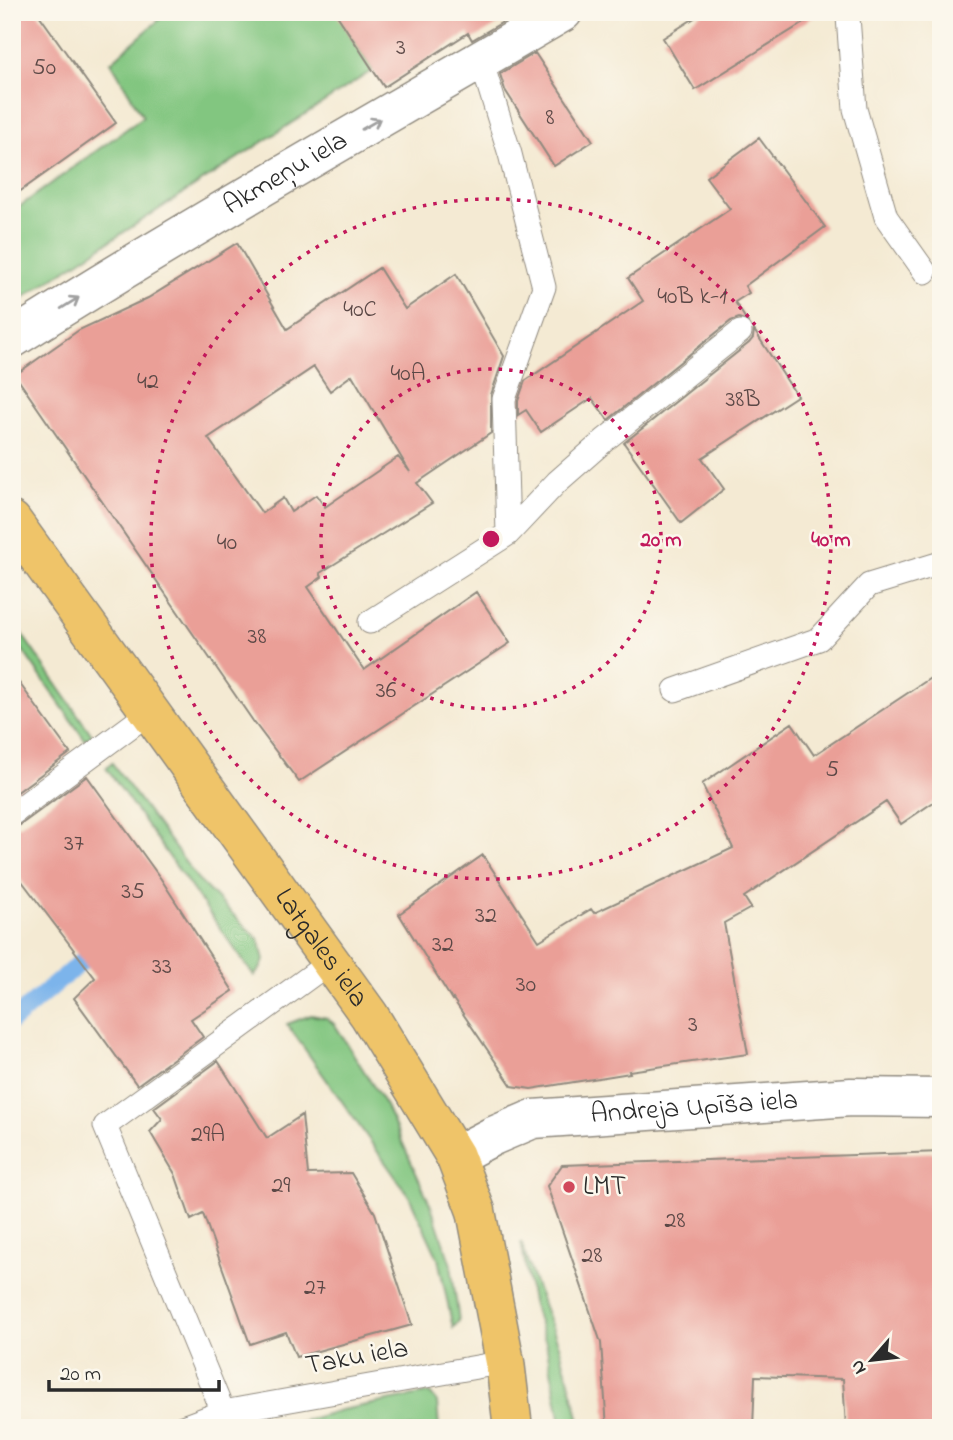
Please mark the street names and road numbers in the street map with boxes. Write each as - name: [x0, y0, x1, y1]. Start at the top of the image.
- street label: Akmeņu iela: [216, 121, 356, 226]
- street label: Latgales iela: [263, 880, 378, 1016]
- street label: Andreja Upīša iela: [589, 1080, 799, 1135]
- street label: Taku iela: [302, 1329, 412, 1387]

